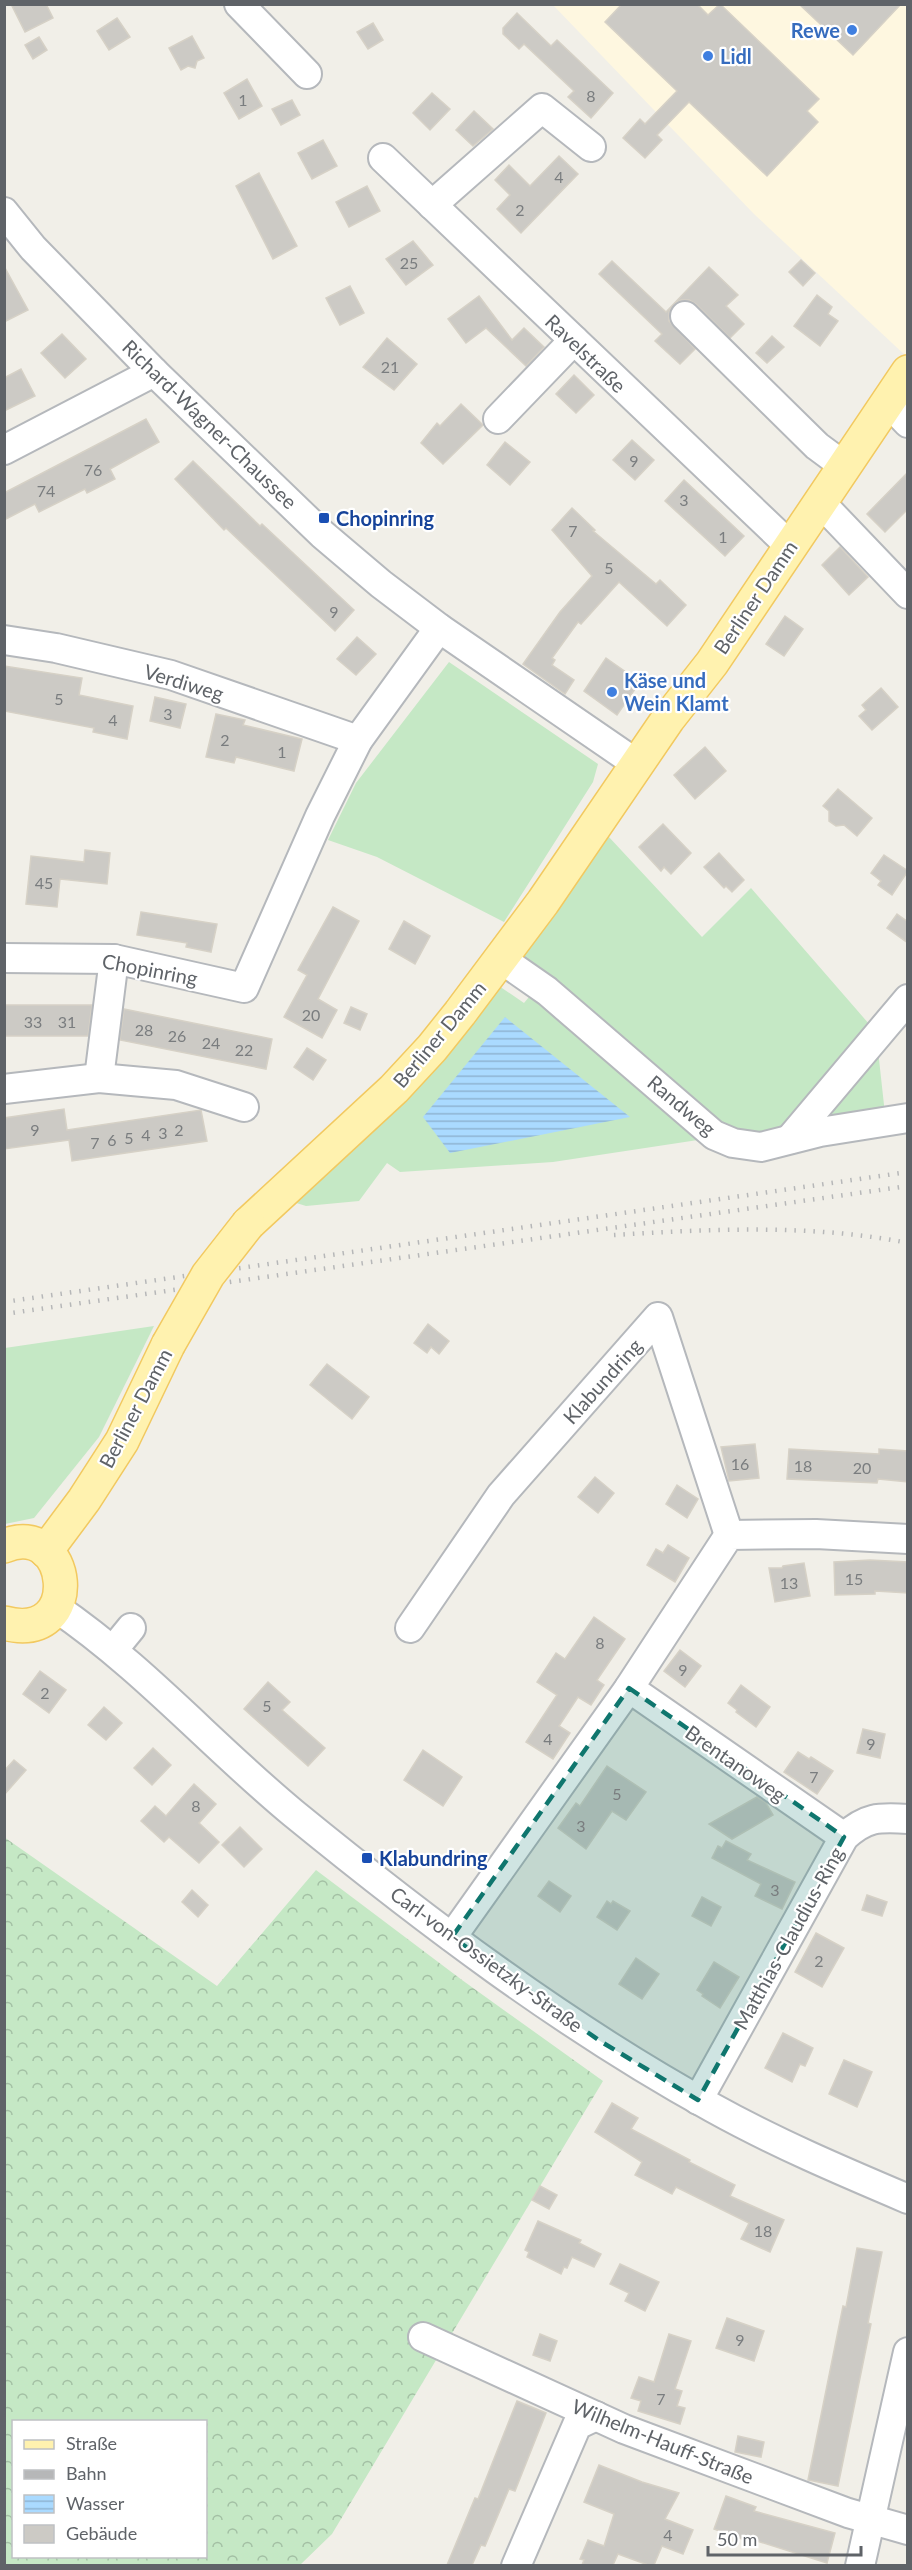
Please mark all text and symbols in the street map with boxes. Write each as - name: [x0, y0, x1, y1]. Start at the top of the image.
- place label: Rewe: [791, 18, 840, 42]
- marker: Rewe: [845, 23, 859, 37]
- place label: Lidl: [720, 44, 752, 68]
- marker: Lidl: [701, 49, 715, 63]
- house number: 8: [586, 86, 596, 105]
- house number: 1: [238, 90, 248, 109]
- house number: 4: [554, 167, 564, 186]
- house number: 2: [515, 200, 525, 219]
- house number: 25: [400, 253, 418, 272]
- street label: Ravelstraße: [541, 309, 631, 397]
- street label: Richard-Wagner-Chaussee: [118, 334, 302, 514]
- house number: 21: [381, 357, 399, 376]
- house number: 9: [629, 451, 639, 470]
- house number: 76: [84, 460, 102, 479]
- house number: 74: [37, 481, 55, 500]
- house number: 3: [679, 490, 689, 509]
- place label: Chopinring: [336, 506, 435, 530]
- marker: Chopinring: [317, 511, 331, 525]
- house number: 7: [568, 521, 578, 540]
- house number: 1: [718, 527, 728, 546]
- street label: Berliner Damm: [708, 536, 802, 658]
- house number: 5: [604, 558, 614, 577]
- house number: 9: [329, 602, 339, 621]
- street label: Verdiweg: [141, 659, 227, 705]
- place label: Käse und Wein Klamt: [624, 668, 729, 715]
- marker: Käse und Wein Klamt: [605, 685, 619, 699]
- house number: 5: [54, 689, 64, 708]
- house number: 3: [163, 704, 173, 723]
- house number: 4: [108, 710, 118, 729]
- house number: 2: [220, 730, 230, 749]
- house number: 1: [277, 742, 287, 761]
- house number: 45: [35, 873, 53, 892]
- street label: Chopinring: [100, 948, 200, 990]
- street label: Berliner Damm: [387, 976, 491, 1092]
- house number: 20: [302, 1005, 320, 1024]
- house number: 33: [24, 1012, 42, 1031]
- house number: 31: [58, 1012, 76, 1031]
- house number: 28: [135, 1020, 153, 1039]
- house number: 26: [168, 1026, 186, 1045]
- house number: 24: [202, 1033, 220, 1052]
- house number: 22: [235, 1040, 253, 1059]
- street label: Randweg: [643, 1070, 721, 1140]
- house number: 9: [30, 1120, 40, 1139]
- house number: 2: [174, 1120, 184, 1139]
- house number: 3: [158, 1123, 168, 1142]
- house number: 4: [141, 1125, 151, 1144]
- house number: 5: [124, 1128, 134, 1147]
- house number: 6: [107, 1130, 117, 1149]
- house number: 7: [90, 1133, 100, 1152]
- street label: Klabundring: [558, 1333, 646, 1429]
- street label: Berliner Damm: [94, 1344, 176, 1472]
- house number: 16: [731, 1454, 749, 1473]
- house number: 18: [794, 1456, 812, 1475]
- house number: 20: [853, 1458, 871, 1477]
- house number: 15: [845, 1569, 863, 1588]
- house number: 13: [780, 1573, 798, 1592]
- house number: 8: [595, 1633, 605, 1652]
- house number: 9: [678, 1660, 688, 1679]
- house number: 2: [40, 1683, 50, 1702]
- house number: 5: [262, 1696, 272, 1715]
- street label: Brentanoweg: [681, 1720, 791, 1806]
- house number: 4: [543, 1729, 553, 1748]
- house number: 9: [866, 1734, 876, 1753]
- house number: 7: [809, 1767, 819, 1786]
- house number: 5: [612, 1784, 622, 1803]
- house number: 8: [191, 1796, 201, 1815]
- house number: 3: [576, 1816, 586, 1835]
- street label: Matthias-Claudius-Ring: [728, 1843, 848, 2033]
- place label: Klabundring: [379, 1846, 488, 1870]
- marker: Klabundring: [360, 1851, 374, 1865]
- house number: 3: [770, 1880, 780, 1899]
- street label: Carl-von-Ossietzky-Straße: [386, 1881, 588, 2037]
- house number: 2: [814, 1951, 824, 1970]
- house number: 18: [754, 2221, 772, 2240]
- house number: 9: [735, 2330, 745, 2349]
- house number: 7: [656, 2389, 666, 2408]
- street label: Wilhelm-Hauff-Straße: [569, 2394, 757, 2488]
- legend: [12, 2420, 207, 2558]
- text: Straße: [66, 2432, 117, 2454]
- text: Bahn: [66, 2462, 107, 2484]
- text: Wasser: [66, 2492, 125, 2514]
- scale bar: [708, 2519, 861, 2557]
- text: Gebäude: [66, 2522, 137, 2544]
- house number: 4: [663, 2525, 673, 2544]
- text: 50 m: [717, 2528, 757, 2550]

